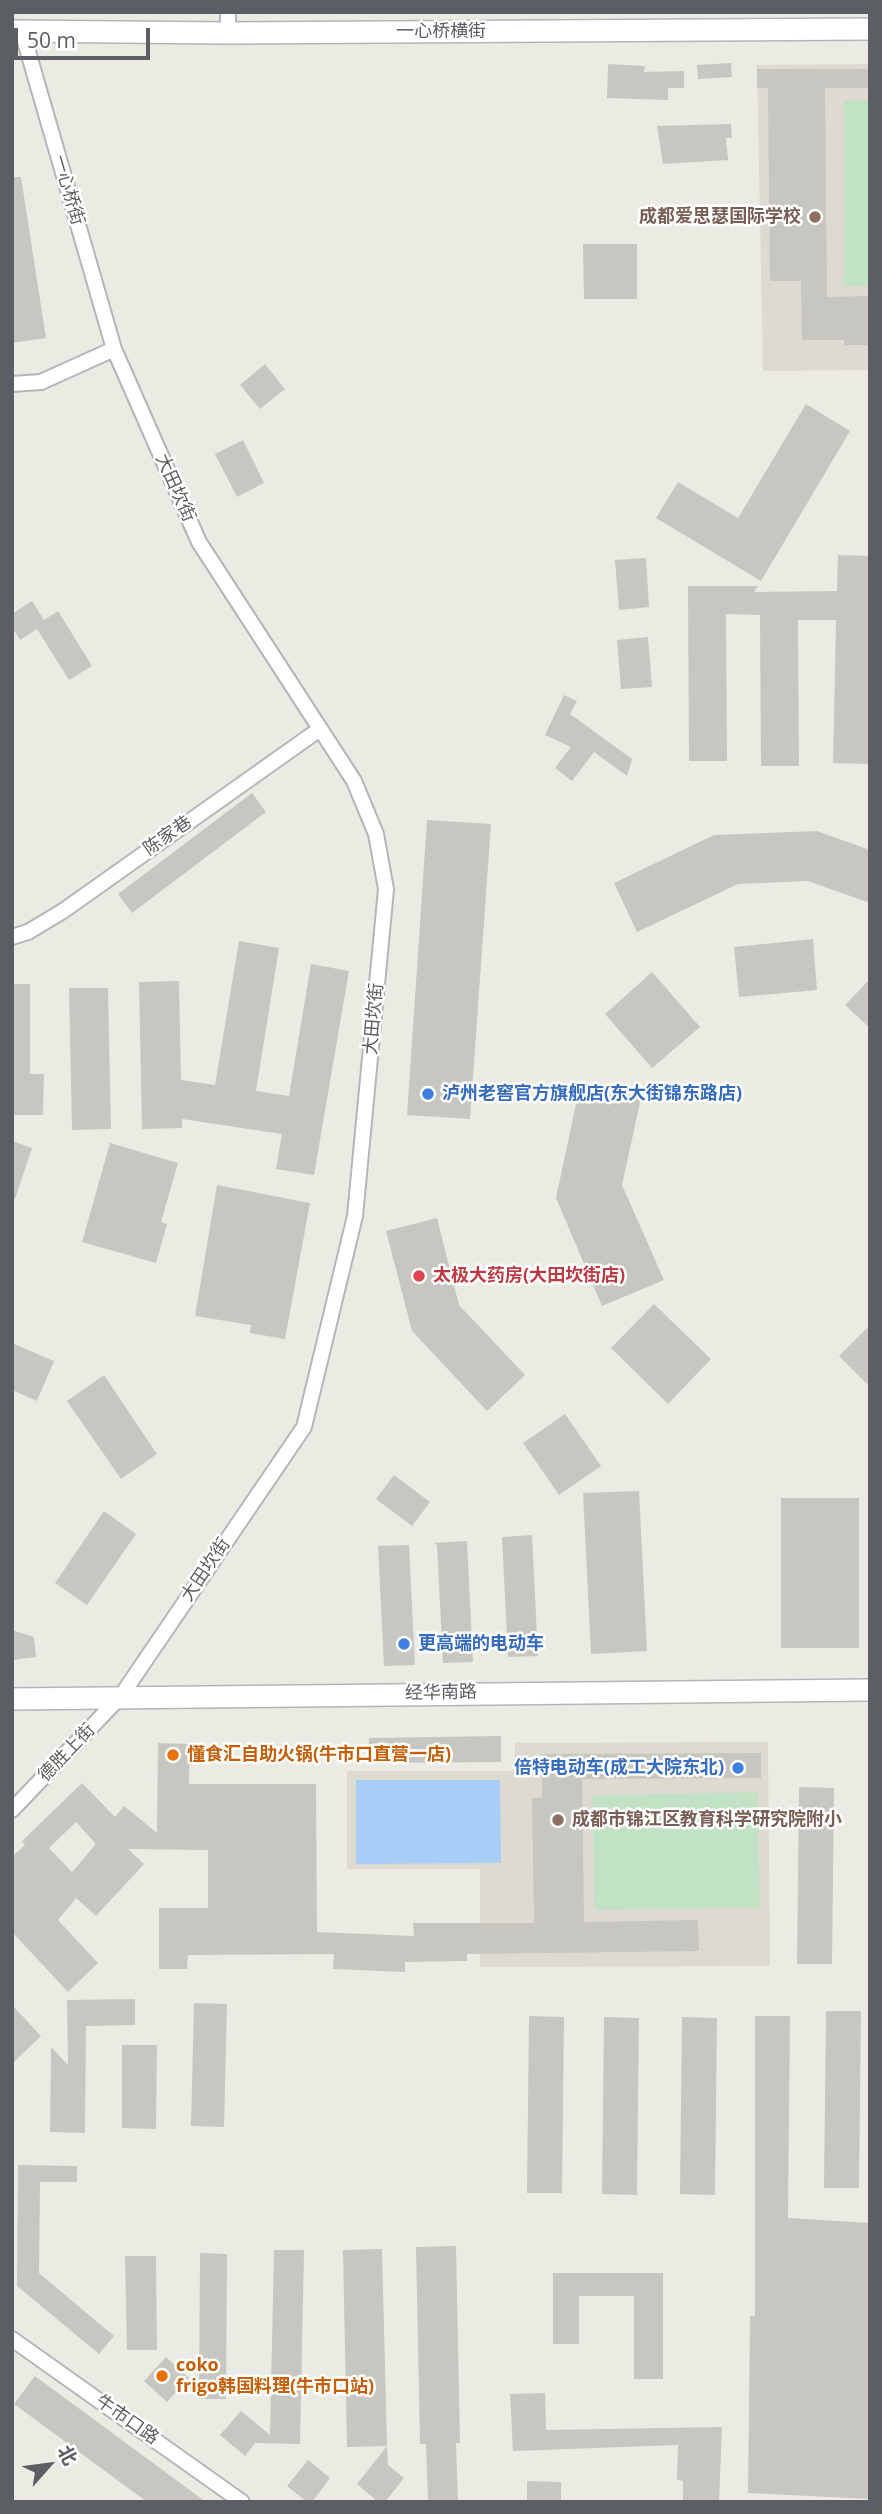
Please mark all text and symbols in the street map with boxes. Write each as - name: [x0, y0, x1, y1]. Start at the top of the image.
- scale bar: [18, 14, 154, 58]
- street label: 一心桥横街: [396, 21, 486, 43]
- text: 50 m: [27, 26, 76, 54]
- street label: 一心桥街: [48, 152, 88, 228]
- place label: 成都爱思瑟国际学校: [639, 206, 801, 228]
- marker: 成都爱思瑟国际学校: [807, 209, 823, 225]
- street label: 大田坎街: [150, 451, 200, 525]
- street label: 陈家巷: [140, 812, 196, 860]
- street label: 大田坎街: [360, 982, 388, 1056]
- place label: 泸州老窖官方旗舰店(东大街锦东路店): [442, 1083, 742, 1105]
- marker: 泸州老窖官方旗舰店(东大街锦东路店): [420, 1086, 436, 1102]
- place label: 太极大药房(大田坎街店): [433, 1265, 625, 1287]
- marker: 太极大药房(大田坎街店): [411, 1268, 427, 1284]
- street label: 大田坎街: [177, 1534, 235, 1606]
- place label: 更高端的电动车: [418, 1633, 544, 1655]
- marker: 更高端的电动车: [396, 1636, 412, 1652]
- street label: 经华南路: [405, 1682, 477, 1704]
- street label: 德胜上街: [34, 1720, 100, 1786]
- place label: 懂食汇自助火锅(牛市口直营一店): [187, 1744, 451, 1766]
- marker: 懂食汇自助火锅(牛市口直营一店): [165, 1747, 181, 1763]
- place label: 倍特电动车(成工大院东北): [514, 1757, 724, 1779]
- marker: 倍特电动车(成工大院东北): [730, 1760, 746, 1776]
- place label: 成都市锦江区教育科学研究院附小: [572, 1809, 842, 1831]
- marker: 成都市锦江区教育科学研究院附小: [550, 1812, 566, 1828]
- place label: coko frigo韩国料理(牛市口站): [176, 2355, 374, 2398]
- marker: coko frigo韩国料理(牛市口站): [154, 2368, 170, 2384]
- street label: 牛市口路: [91, 2391, 163, 2449]
- north arrow: [14, 2430, 84, 2500]
- text: 北: [52, 2441, 83, 2470]

